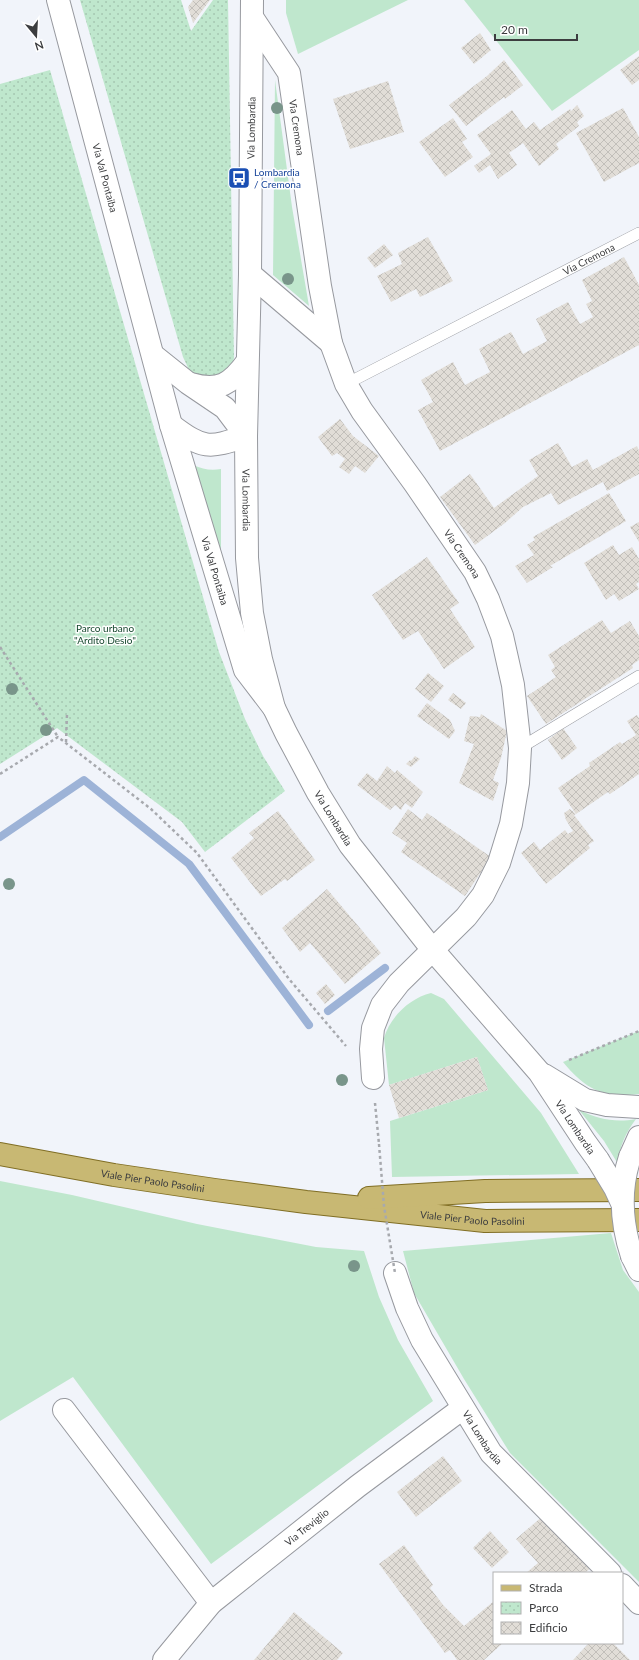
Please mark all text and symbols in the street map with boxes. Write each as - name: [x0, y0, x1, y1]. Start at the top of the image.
- north arrow: [16, 16, 56, 56]
- scale bar: [495, 16, 577, 42]
- text: 20 m: [501, 22, 528, 37]
- text: N: [33, 38, 45, 53]
- street label: Via Lombardia: [244, 97, 258, 159]
- street label: Via Cremona: [287, 98, 307, 156]
- street label: Via Val Pontaiba: [90, 142, 120, 214]
- bus stop icon: Lombardia / Cremona: [226, 165, 252, 191]
- place label: Lombardia / Cremona: [254, 166, 301, 190]
- street label: Via Cremona: [561, 241, 617, 277]
- street label: Via Lombardia: [240, 469, 253, 531]
- street label: Via Cremona: [442, 527, 483, 580]
- street label: Via Val Pontaiba: [199, 535, 231, 606]
- park label: Parco urbano "Ardito Desio": [74, 622, 136, 646]
- street label: Via Lombardia: [312, 788, 355, 848]
- street label: Via Lombardia: [553, 1098, 598, 1156]
- street label: Viale Pier Paolo Pasolini: [100, 1167, 205, 1194]
- street label: Viale Pier Paolo Pasolini: [419, 1208, 525, 1227]
- street label: Via Lombardia: [460, 1408, 505, 1467]
- street label: Via Treviglio: [282, 1506, 331, 1548]
- legend: [493, 1572, 623, 1644]
- text: Strada: [529, 1580, 562, 1595]
- text: Parco: [529, 1600, 559, 1615]
- text: Edificio: [529, 1620, 568, 1635]

